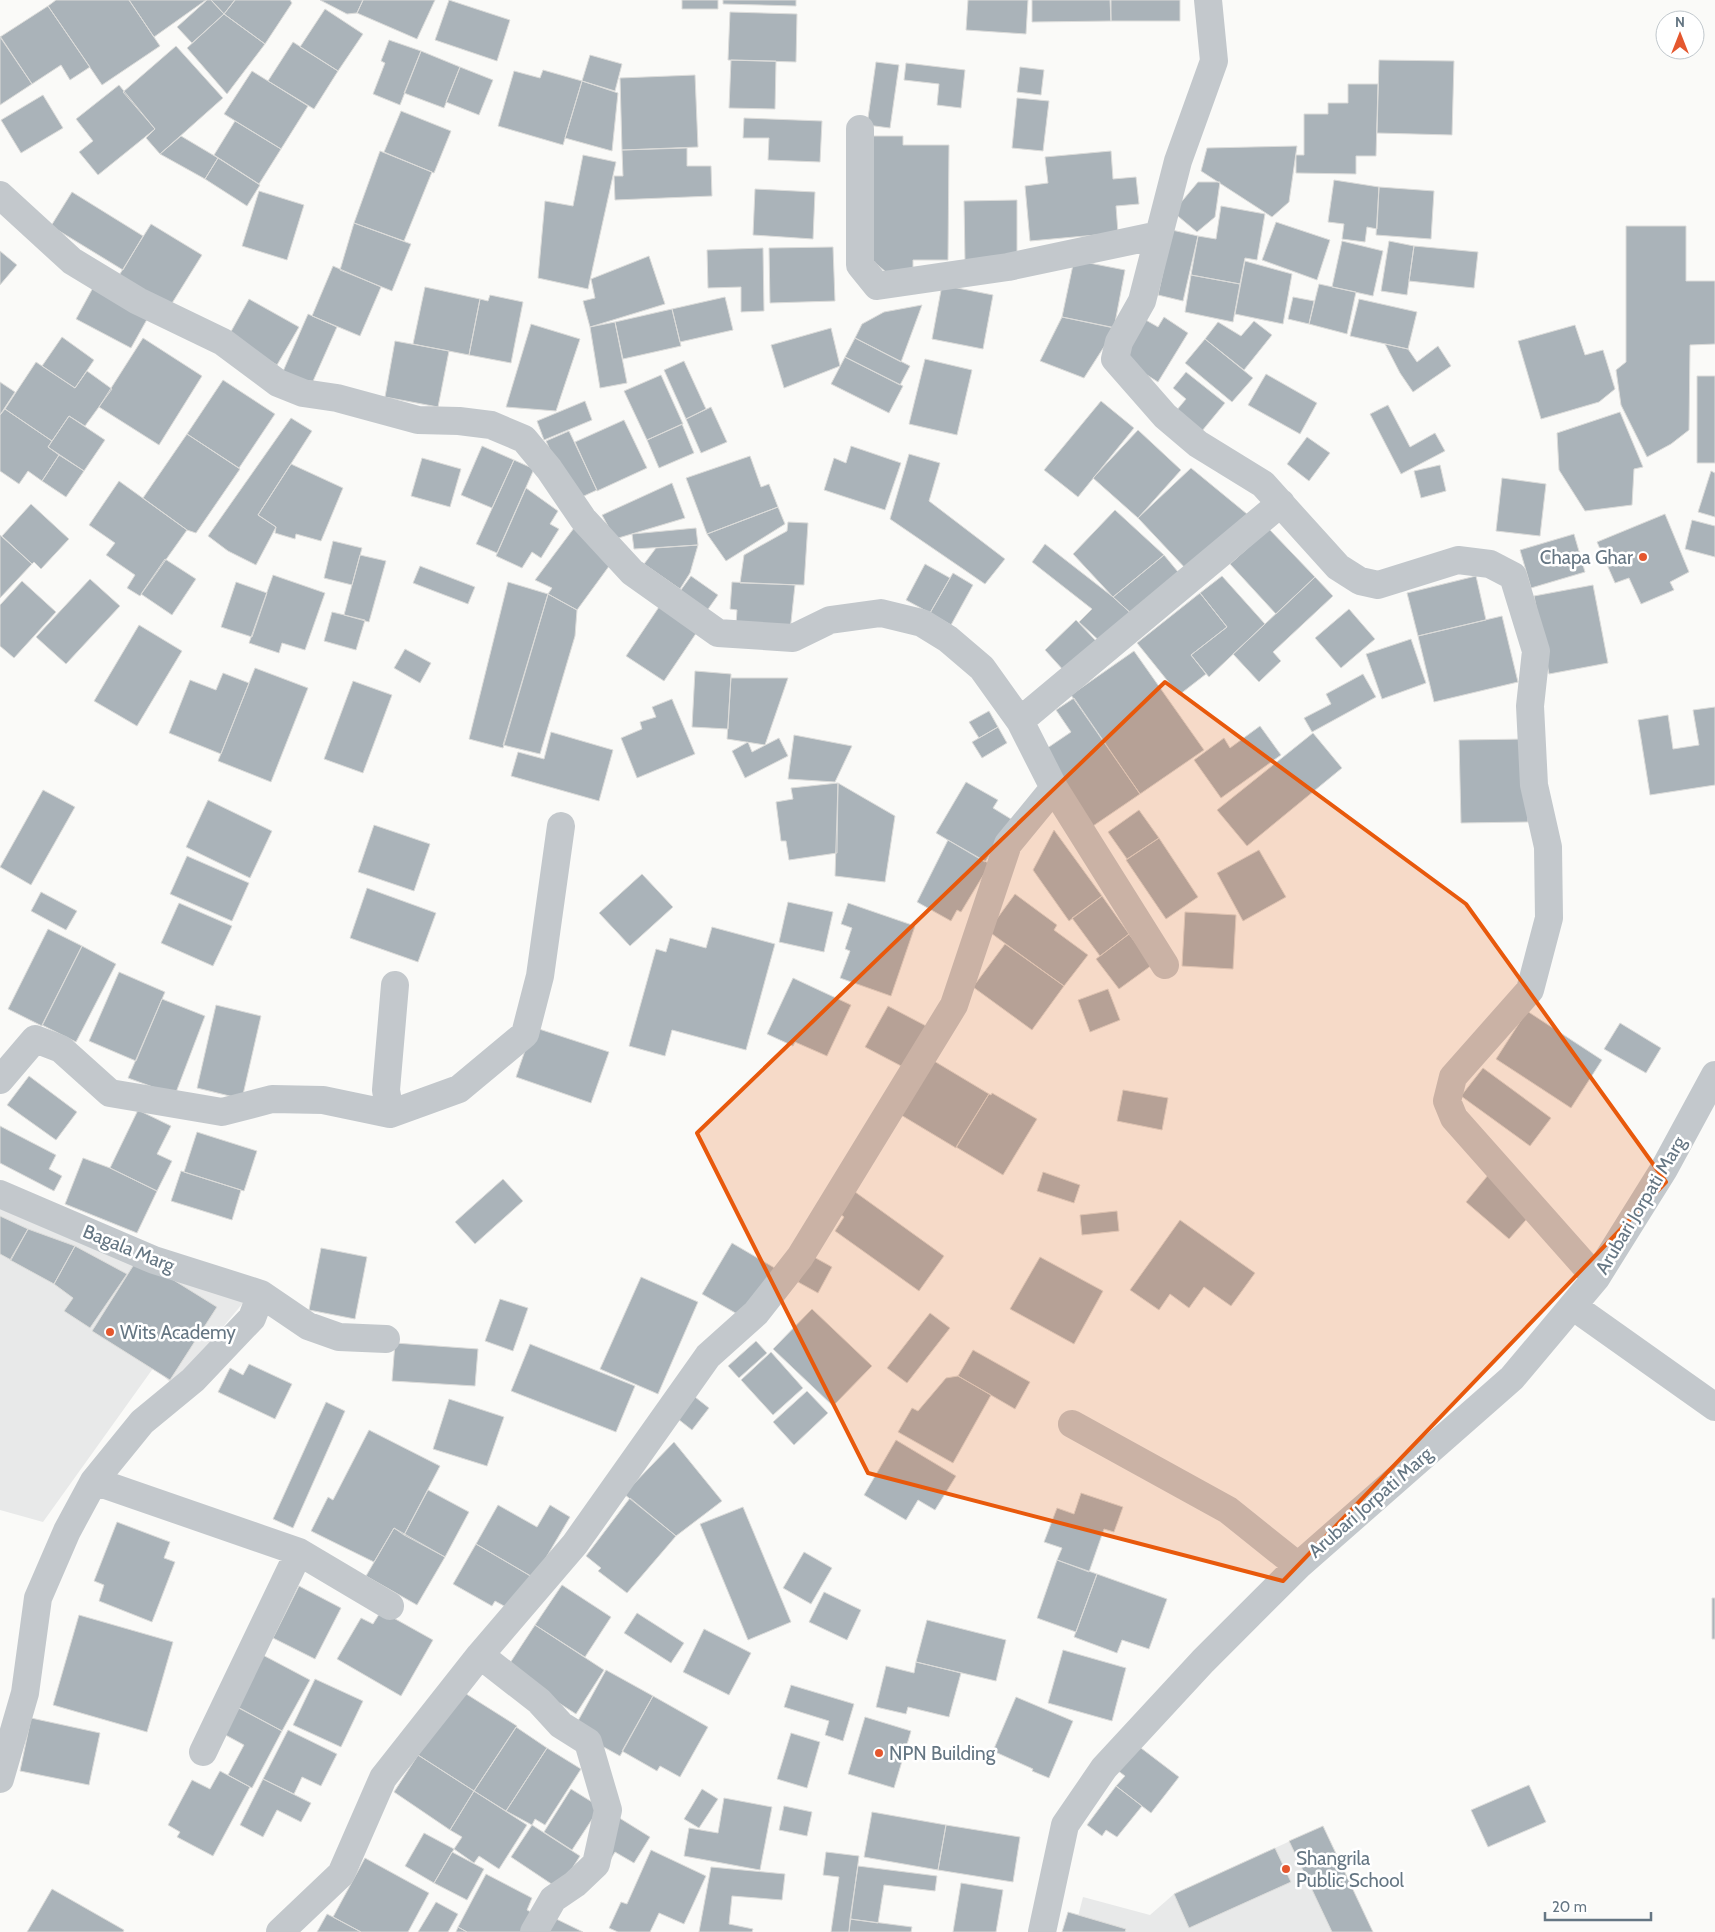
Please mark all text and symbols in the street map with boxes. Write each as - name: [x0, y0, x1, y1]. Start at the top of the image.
- north arrow: [1655, 10, 1705, 60]
- text: N: [1675, 13, 1685, 31]
- place label: Chapa Ghar: [1540, 546, 1633, 569]
- marker: Chapa Ghar: [1637, 551, 1649, 563]
- street label: Arubari Jorpati Marg: [1590, 1132, 1691, 1278]
- street label: Bagala Marg: [80, 1220, 178, 1277]
- place label: Wits Academy: [120, 1321, 236, 1344]
- marker: Wits Academy: [104, 1326, 116, 1338]
- street label: Arubari Jorpati Marg: [1304, 1442, 1437, 1562]
- place label: NPN Building: [889, 1742, 996, 1765]
- marker: NPN Building: [873, 1747, 885, 1759]
- place label: Shangrila Public School: [1296, 1847, 1405, 1892]
- marker: Shangrila Public School: [1280, 1863, 1292, 1875]
- scale bar: [1545, 1890, 1651, 1922]
- text: 20 m: [1552, 1898, 1587, 1916]

